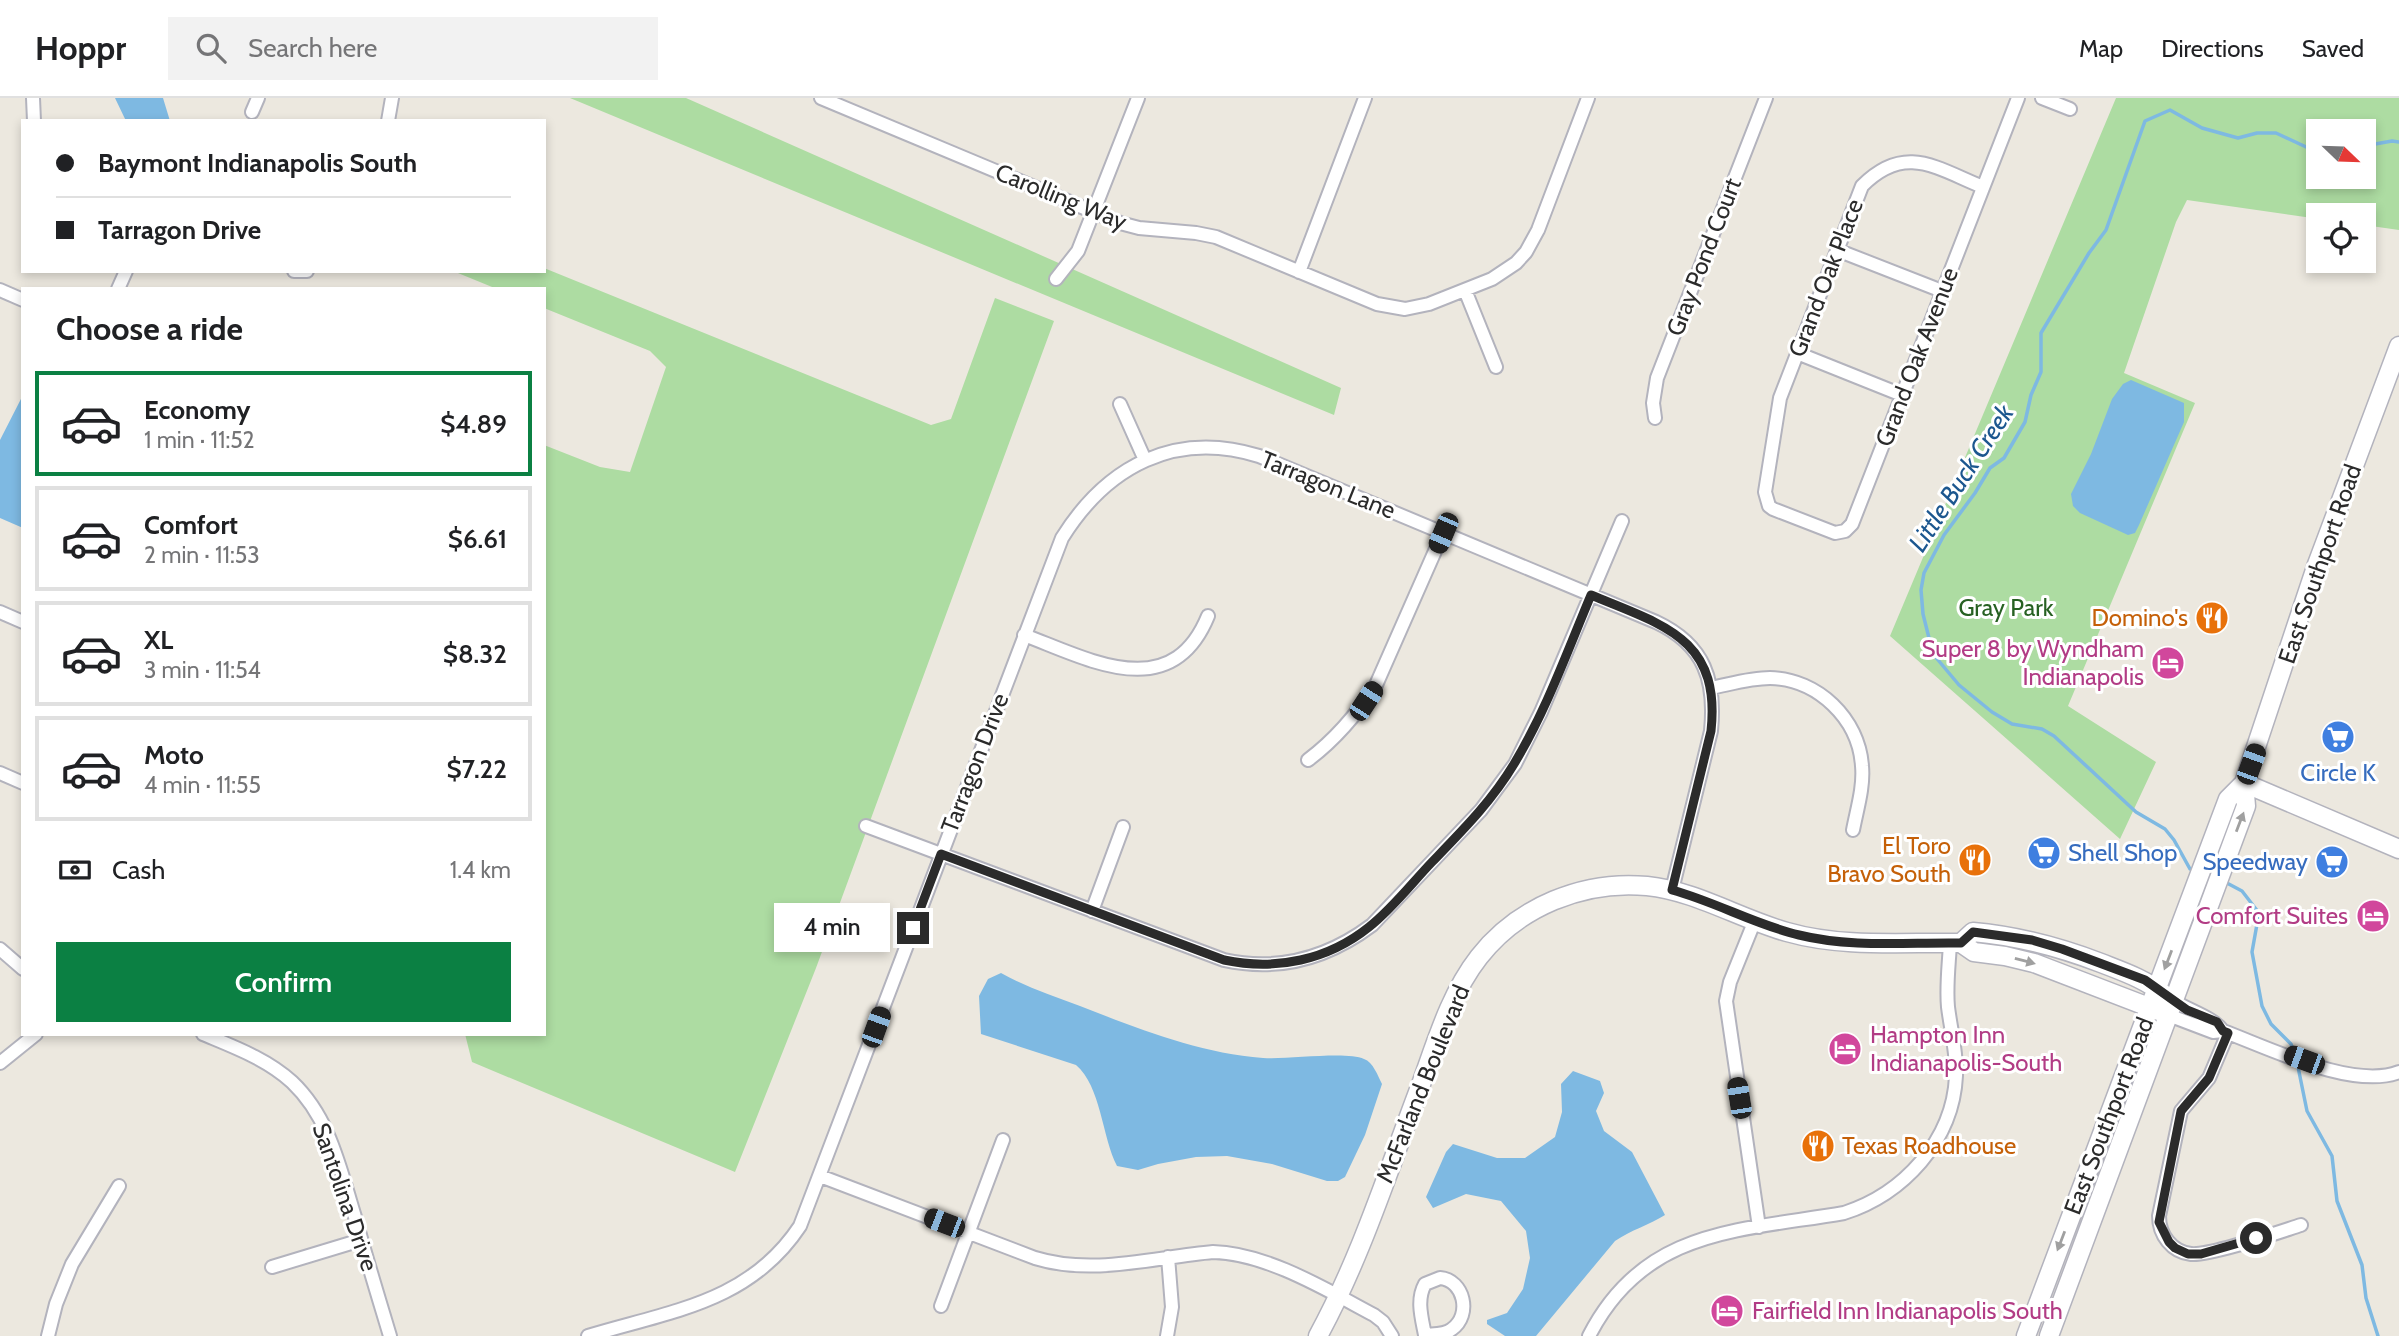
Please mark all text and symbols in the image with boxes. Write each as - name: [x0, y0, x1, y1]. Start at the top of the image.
- search box: [168, 17, 658, 80]
- text: Hoppr: [35, 28, 126, 68]
- icon: search: [192, 29, 230, 67]
- text: Search here: [248, 32, 377, 64]
- text: Map: [2079, 34, 2123, 63]
- text: Directions: [2161, 34, 2264, 63]
- text: Saved: [2302, 34, 2364, 63]
- north arrow: [2306, 119, 2376, 189]
- map controls: [2306, 119, 2376, 273]
- text: Baymont Indianapolis South: [98, 147, 417, 179]
- street label: Carolling Way: [991, 157, 1131, 236]
- street label: Gray Pond Court: [1660, 174, 1747, 340]
- street label: Grand Oak Place: [1782, 195, 1869, 361]
- button: locate: [2306, 203, 2376, 273]
- text: Tarragon Drive: [98, 214, 261, 246]
- street label: Grand Oak Avenue: [1869, 263, 1964, 450]
- text: Choose a ride: [56, 309, 243, 348]
- icon: car: [60, 392, 123, 455]
- text: Economy: [144, 394, 250, 426]
- water label: Little Buck Creek: [1902, 398, 2021, 557]
- text: $4.89: [440, 408, 507, 440]
- text: 1 min · 11:52: [144, 426, 255, 454]
- street label: Tarragon Lane: [1257, 444, 1400, 525]
- street label: East Southport Road: [2272, 460, 2367, 667]
- icon: car: [60, 507, 123, 570]
- text: Comfort: [144, 509, 238, 541]
- car: [1426, 510, 1461, 556]
- text: $6.61: [448, 523, 507, 555]
- text: 2 min · 11:53: [144, 541, 260, 569]
- park label: Gray Park: [1958, 593, 2054, 622]
- restaurant icon: Domino's: [2193, 599, 2231, 637]
- place label: Domino's: [2091, 603, 2188, 632]
- icon: car: [60, 622, 123, 685]
- text: XL: [144, 624, 173, 656]
- place label: Super 8 by Wyndham Indianapolis: [1921, 634, 2144, 691]
- text: $8.32: [443, 638, 507, 670]
- hotel icon: Super 8 by Wyndham Indianapolis: [2149, 644, 2187, 682]
- text: 3 min · 11:54: [144, 656, 261, 684]
- car: [1346, 678, 1387, 724]
- street label: Tarragon Drive: [935, 689, 1014, 837]
- supermarket icon: Circle K: [2319, 718, 2357, 756]
- icon: car: [60, 737, 123, 800]
- text: Moto: [144, 739, 204, 771]
- car: [2234, 741, 2269, 787]
- text: $7.22: [447, 753, 507, 785]
- place label: Circle K: [2300, 758, 2376, 787]
- text: 4 min · 11:55: [144, 771, 261, 799]
- one-way arrow: [2234, 811, 2245, 832]
- place label: El Toro Bravo South: [1827, 831, 1951, 888]
- supermarket icon: Shell Shop: [2025, 834, 2063, 872]
- place label: Shell Shop: [2068, 838, 2177, 867]
- restaurant icon: El Toro Bravo South: [1956, 841, 1994, 879]
- supermarket icon: Speedway: [2313, 843, 2351, 881]
- place label: Speedway: [2202, 847, 2308, 876]
- icon: cash: [56, 851, 94, 889]
- text: Cash: [112, 854, 165, 886]
- text: 1.4 km: [450, 856, 511, 884]
- hotel icon: Comfort Suites: [2354, 897, 2392, 935]
- place label: Comfort Suites: [2196, 901, 2348, 930]
- callout: 4 min: [773, 904, 888, 952]
- route end: [897, 912, 929, 944]
- text: 4 min: [803, 913, 861, 941]
- button: Confirm: [56, 942, 511, 1022]
- one-way arrow: [2162, 949, 2173, 970]
- one-way arrow: [2015, 956, 2037, 967]
- street label: McFarland Boulevard: [1370, 981, 1476, 1187]
- car: [859, 1004, 894, 1050]
- street label: East Southport Road: [2058, 1013, 2159, 1218]
- place label: Hampton Inn Indianapolis-South: [1870, 1020, 2062, 1077]
- hotel icon: Hampton Inn Indianapolis-South: [1826, 1030, 1864, 1068]
- car: [2281, 1043, 2328, 1077]
- car: [1726, 1076, 1753, 1120]
- street label: Santolina Drive: [307, 1119, 384, 1275]
- restaurant icon: Texas Roadhouse: [1799, 1127, 1837, 1165]
- place label: Texas Roadhouse: [1842, 1131, 2016, 1160]
- car: [921, 1206, 968, 1240]
- route start: [2240, 1222, 2272, 1254]
- one-way arrow: [2056, 1231, 2067, 1252]
- hotel icon: Fairfield Inn Indianapolis South: [1708, 1292, 1746, 1330]
- place label: Fairfield Inn Indianapolis South: [1752, 1296, 2063, 1325]

